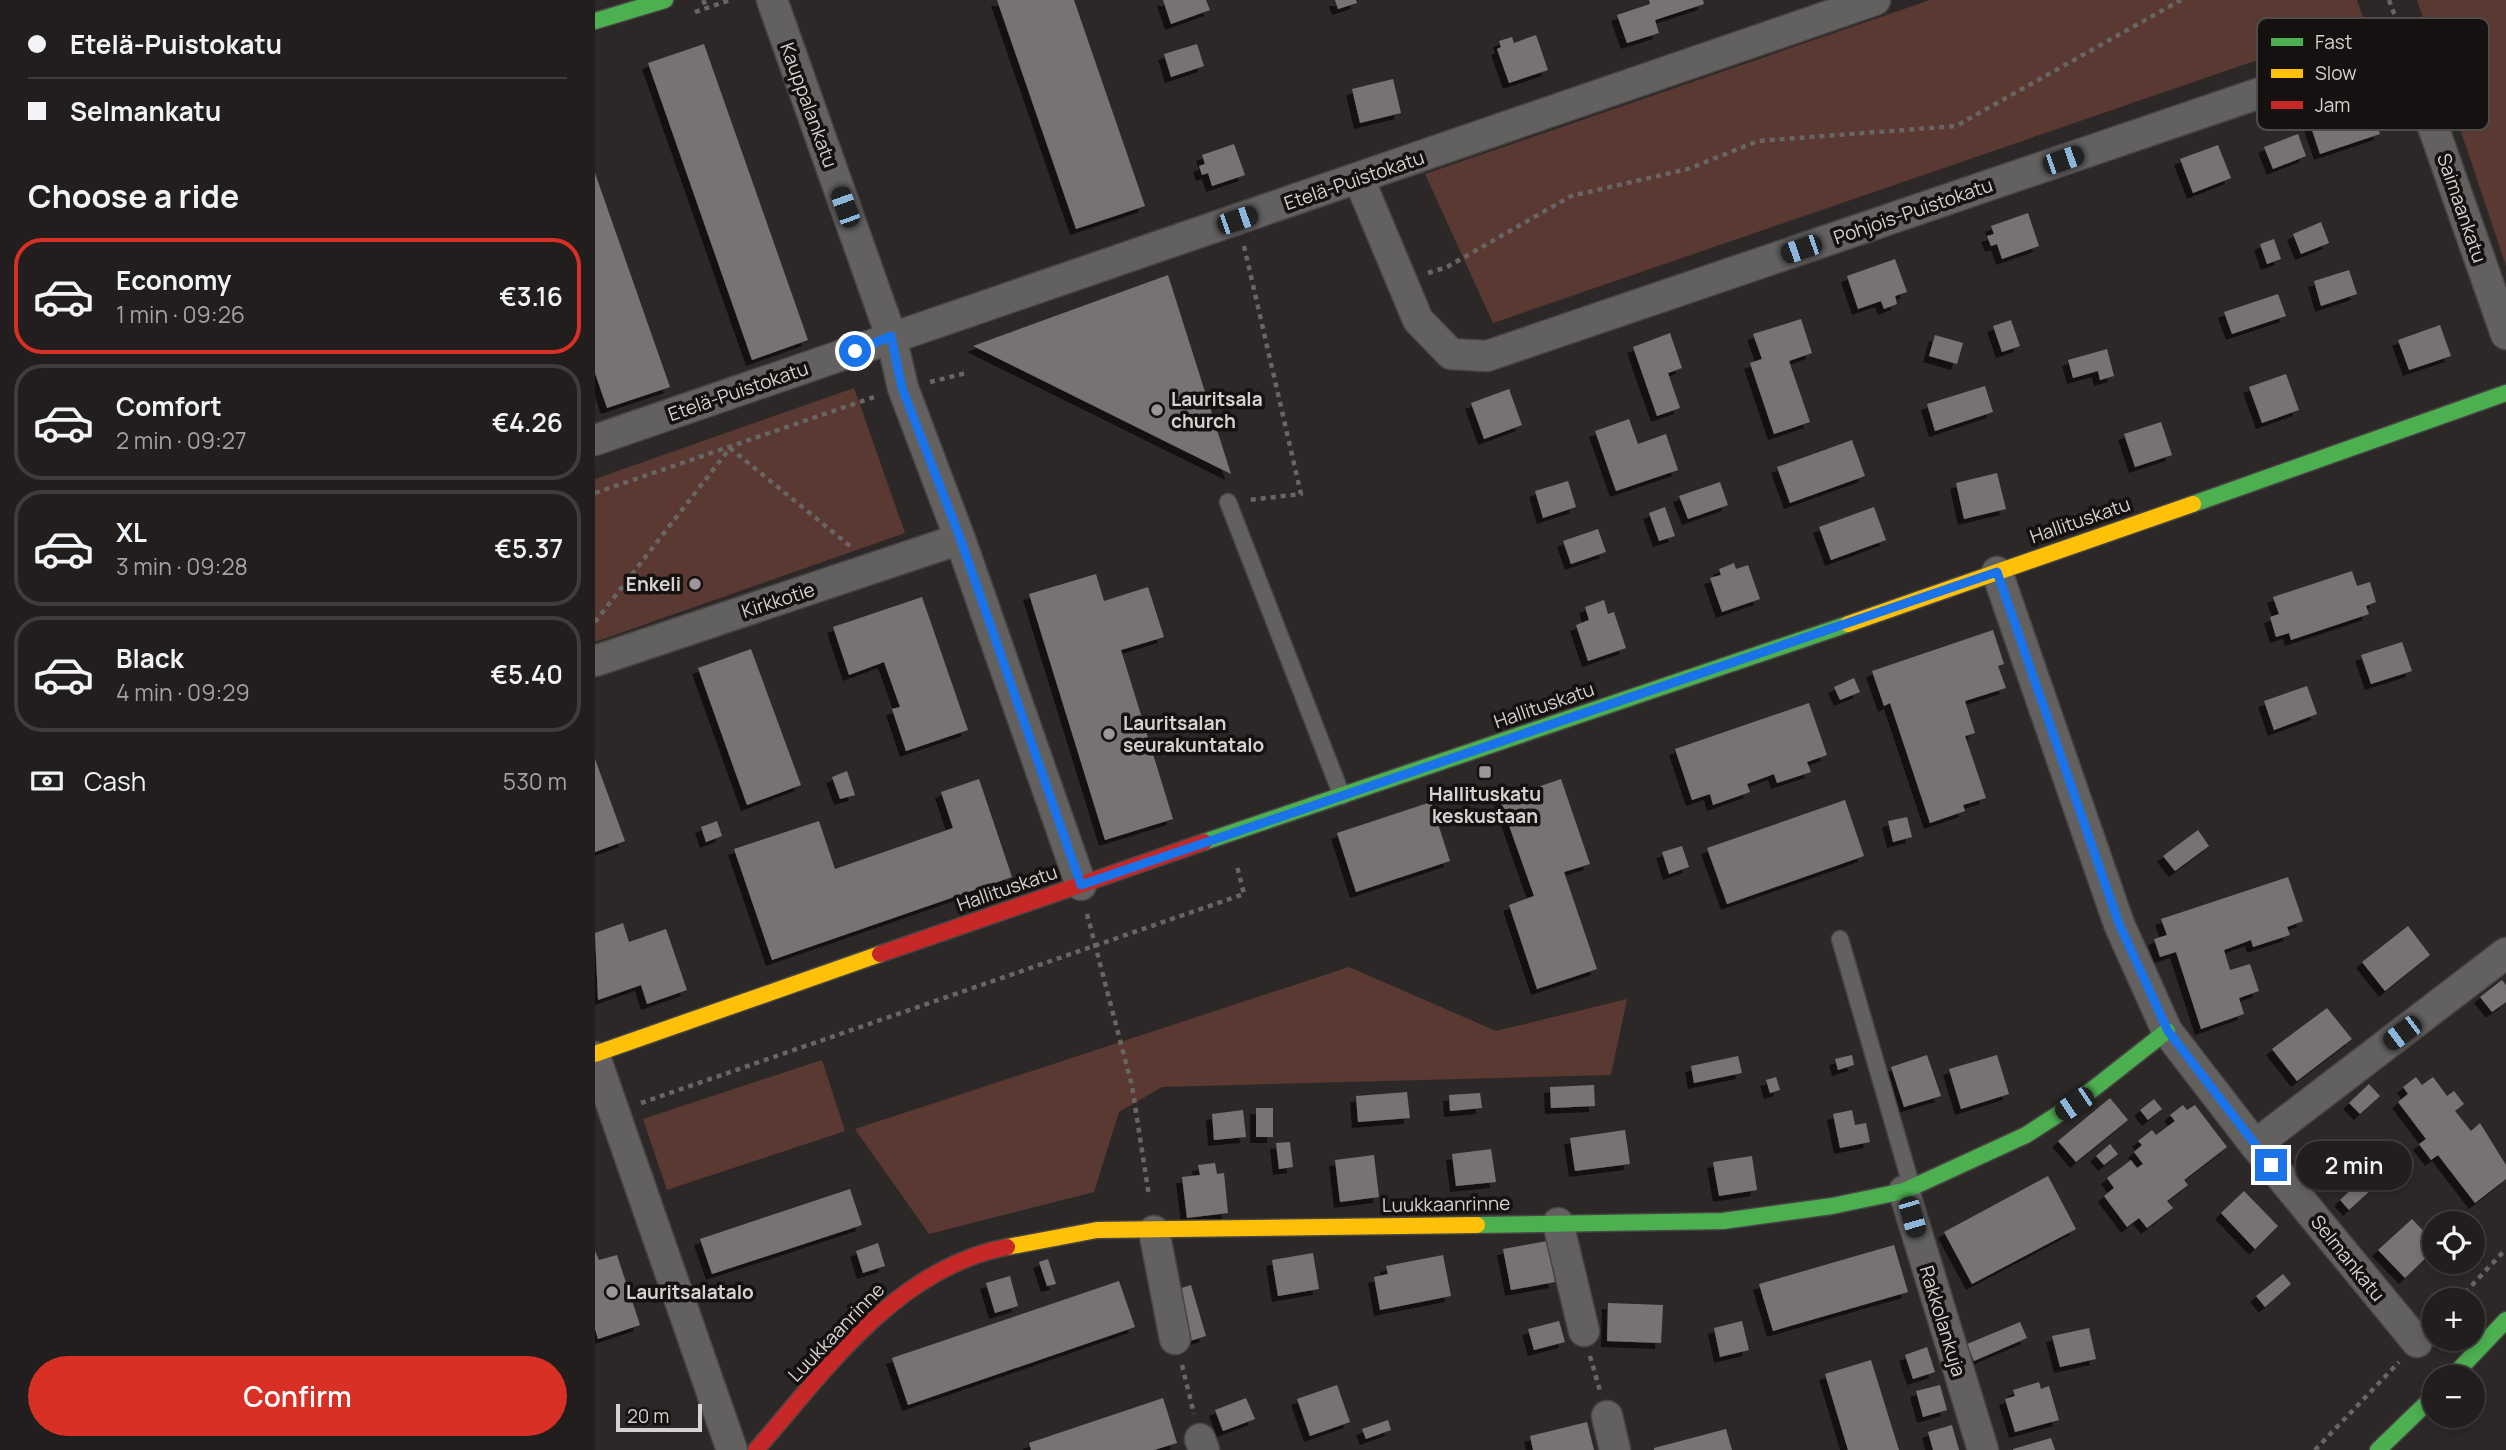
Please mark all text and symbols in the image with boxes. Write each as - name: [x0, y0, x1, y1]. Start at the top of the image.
- legend: [2257, 18, 2489, 130]
- text: Etelä-Puistokatu: [70, 26, 282, 62]
- text: Fast: [2315, 29, 2352, 55]
- street label: Kauppalankatu: [774, 39, 844, 171]
- text: Slow: [2315, 60, 2357, 86]
- text: Jam: [2315, 92, 2350, 118]
- text: Selmankatu: [70, 93, 221, 129]
- car: [2040, 143, 2087, 177]
- street label: Etelä-Puistokatu: [1280, 144, 1428, 216]
- street label: Saimaankatu: [2431, 150, 2493, 266]
- street label: Pohjois-Puistokatu: [1830, 172, 1996, 250]
- text: Choose a ride: [28, 174, 239, 218]
- car: [828, 184, 863, 230]
- car: [1214, 203, 1261, 237]
- car: [1778, 232, 1825, 266]
- text: Economy: [116, 262, 231, 298]
- icon: car: [32, 265, 95, 328]
- text: €3.16: [499, 278, 563, 314]
- text: 1 min · 09:26: [116, 298, 245, 330]
- route start: [839, 335, 871, 367]
- street label: Etelä-Puistokatu: [664, 355, 812, 427]
- place label: Lauritsala church: [1171, 386, 1263, 434]
- text: Comfort: [116, 388, 222, 424]
- icon: car: [32, 391, 95, 454]
- marker: Lauritsala church: [1149, 402, 1165, 418]
- text: €4.26: [492, 404, 563, 440]
- text: 2 min · 09:27: [116, 424, 247, 456]
- street label: Hallituskatu: [2026, 491, 2134, 549]
- text: XL: [116, 514, 147, 550]
- icon: car: [32, 517, 95, 580]
- text: €5.37: [494, 530, 563, 566]
- text: 3 min · 09:28: [116, 550, 248, 582]
- place label: Enkeli: [626, 571, 681, 597]
- marker: Enkeli: [687, 576, 703, 592]
- street label: Kirkkotie: [738, 576, 818, 624]
- text: Black: [116, 640, 184, 676]
- icon: car: [32, 643, 95, 706]
- text: €5.40: [491, 656, 563, 692]
- text: 4 min · 09:29: [116, 676, 250, 708]
- street label: Hallituskatu: [1490, 676, 1598, 734]
- place label: Lauritsalan seurakuntatalo: [1123, 710, 1264, 758]
- marker: Lauritsalan seurakuntatalo: [1101, 726, 1117, 742]
- icon: cash: [28, 762, 66, 800]
- text: Cash: [84, 763, 146, 799]
- marker: Hallituskatu keskustaan: [1477, 764, 1493, 780]
- text: 530 m: [503, 765, 567, 797]
- place label: Hallituskatu keskustaan: [1429, 781, 1541, 829]
- street label: Hallituskatu: [953, 859, 1061, 917]
- car: [2379, 1012, 2426, 1054]
- car: [2051, 1084, 2098, 1124]
- callout: 2 min: [2295, 1140, 2411, 1190]
- route end: [2255, 1149, 2287, 1181]
- text: 2 min: [2325, 1149, 2383, 1181]
- street label: Luukkaanrinne: [1382, 1190, 1510, 1218]
- car: [1897, 1194, 1928, 1240]
- street label: Selmankatu: [2305, 1209, 2391, 1307]
- map controls: [2422, 1211, 2485, 1428]
- button: locate: [2422, 1211, 2485, 1274]
- street label: Rakkolankuja: [1914, 1262, 1972, 1380]
- street label: Luukkaanrinne: [782, 1277, 890, 1387]
- place label: Lauritsalatalo: [626, 1279, 754, 1305]
- marker: Lauritsalatalo: [604, 1284, 620, 1300]
- button: +: [2422, 1288, 2485, 1351]
- button: Confirm: [28, 1356, 567, 1436]
- button: −: [2422, 1365, 2485, 1428]
- scale bar: [616, 1401, 702, 1433]
- text: 20 m: [627, 1403, 669, 1429]

